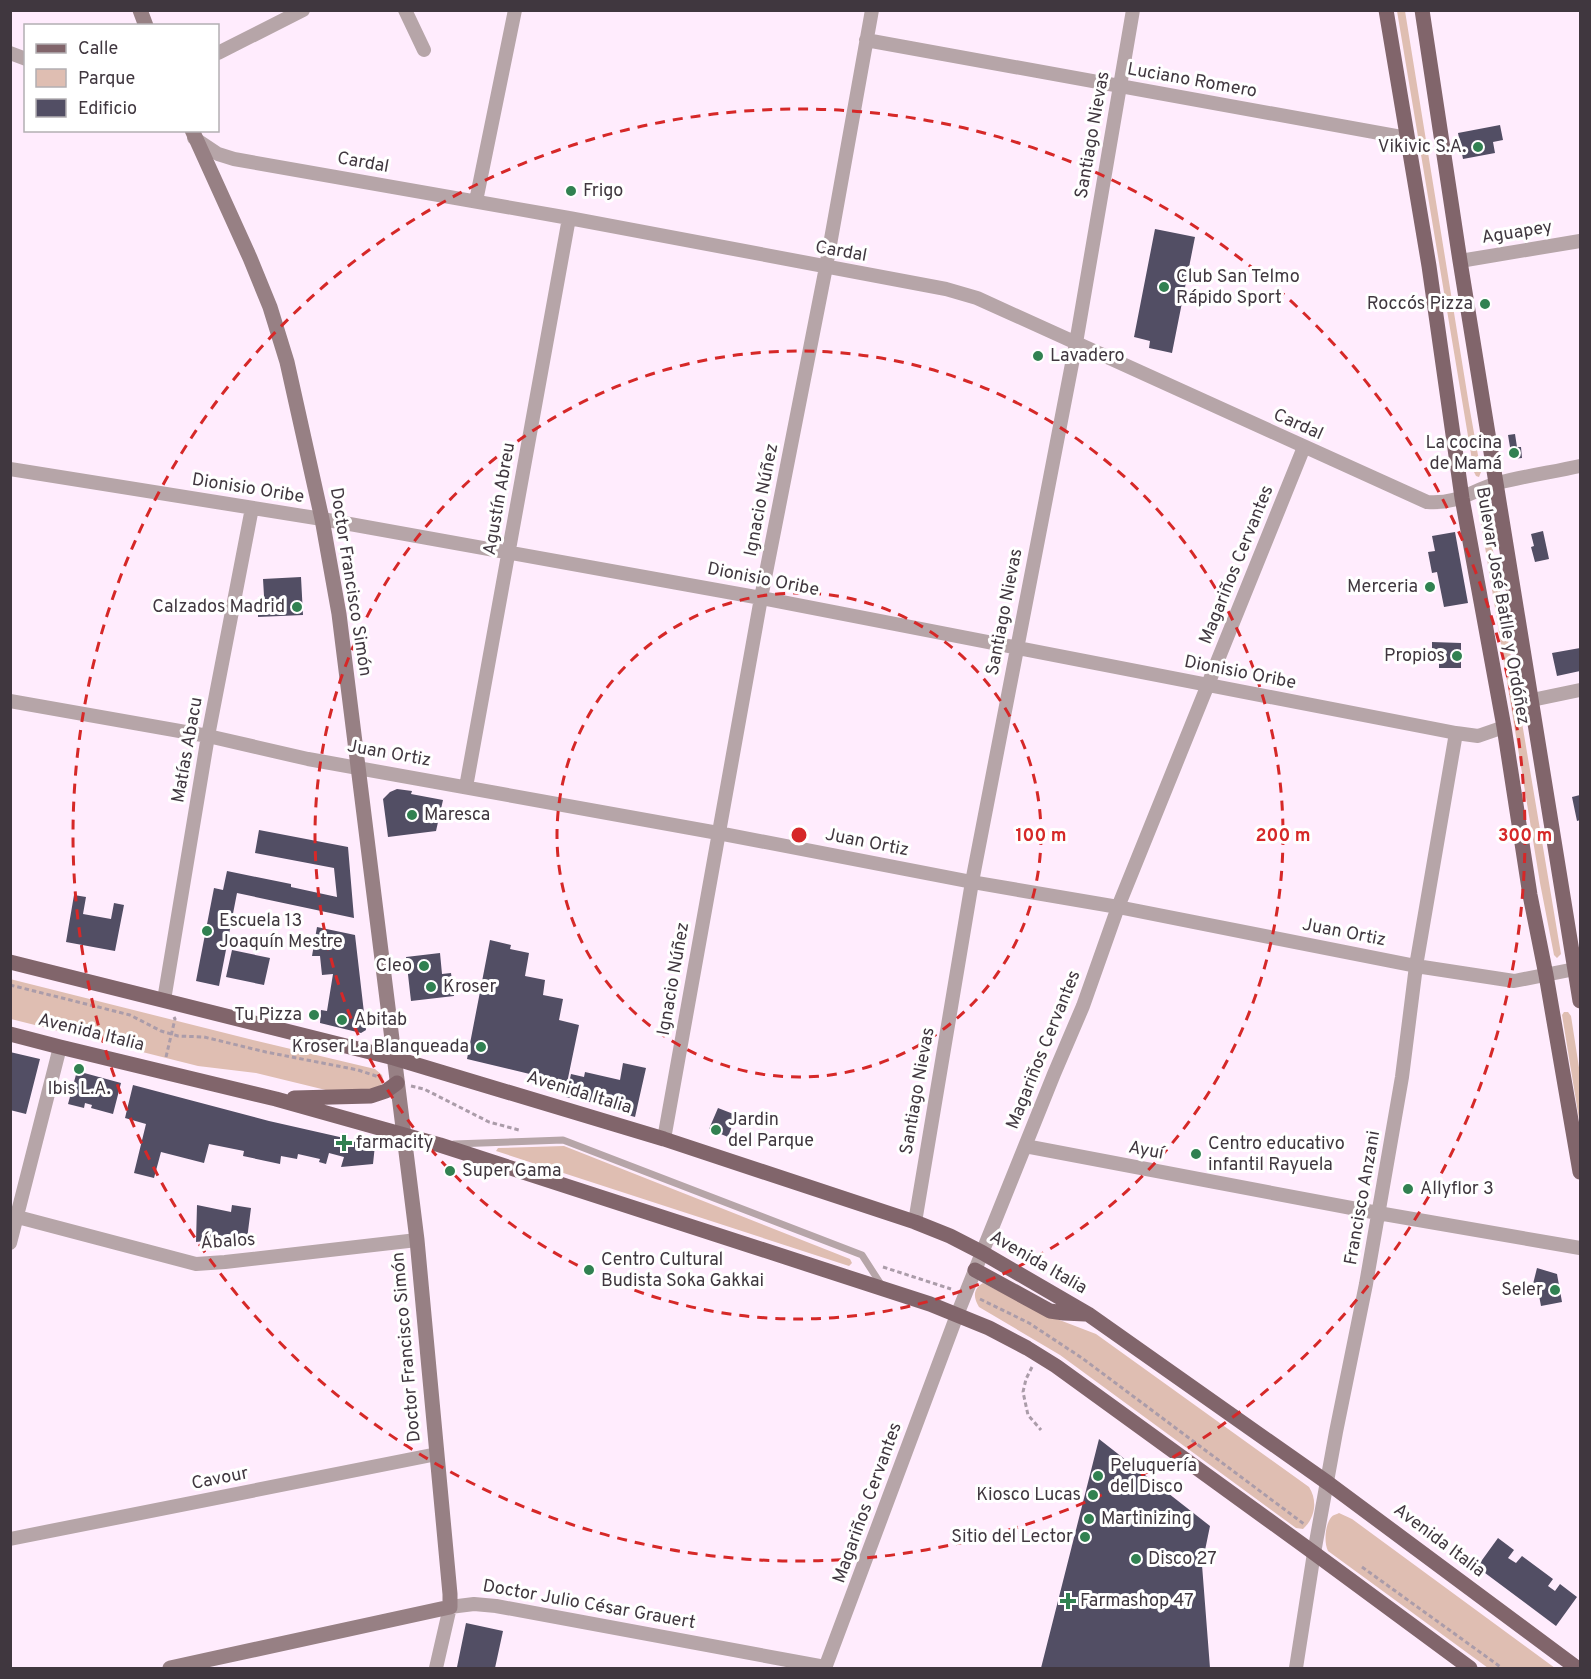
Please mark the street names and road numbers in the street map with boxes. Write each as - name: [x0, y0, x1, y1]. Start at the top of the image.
- street label: Luciano Romero: [1125, 58, 1259, 104]
- street label: Santiago Nievas: [1070, 70, 1116, 200]
- street label: Cardal: [335, 147, 391, 179]
- street label: Aguapey: [1480, 216, 1554, 250]
- street label: Cardal: [813, 236, 869, 268]
- street label: Cardal: [1269, 404, 1327, 446]
- street label: Agustín Abreu: [479, 441, 521, 557]
- street label: Ignacio Núñez: [740, 441, 784, 559]
- street label: Dionisio Oribe: [190, 469, 306, 509]
- street label: Magariños Cervantes: [1195, 482, 1279, 648]
- street label: Bulevar José Batlle y Ordóñez: [1470, 485, 1534, 727]
- street label: Doctor Francisco Simón: [324, 486, 376, 678]
- street label: Santiago Nievas: [981, 547, 1029, 677]
- street label: Dionisio Oribe: [705, 558, 821, 602]
- street label: Dionisio Oribe: [1182, 651, 1298, 695]
- street label: Matías Abacu: [167, 695, 209, 805]
- street label: Juan Ortiz: [345, 735, 433, 773]
- street label: Juan Ortiz: [823, 824, 911, 862]
- street label: Juan Ortiz: [1300, 914, 1388, 952]
- street label: Ignacio Núñez: [653, 920, 695, 1038]
- street label: Magariños Cervantes: [1002, 967, 1086, 1133]
- street label: Avenida Italia: [35, 1009, 147, 1057]
- street label: Santiago Nievas: [895, 1026, 941, 1156]
- street label: Avenida Italia: [524, 1066, 634, 1120]
- street label: Francisco Anzani: [1340, 1129, 1386, 1267]
- street label: Ayuí: [1126, 1136, 1167, 1166]
- street label: Avenida Italia: [985, 1226, 1091, 1300]
- street label: Ábalos: [200, 1227, 256, 1255]
- street label: Doctor Francisco Simón: [387, 1251, 427, 1443]
- street label: Magariños Cervantes: [828, 1419, 908, 1587]
- street label: Cavour: [190, 1462, 250, 1496]
- street label: Avenida Italia: [1389, 1499, 1489, 1583]
- street label: Doctor Julio César Grauert: [481, 1575, 697, 1635]

